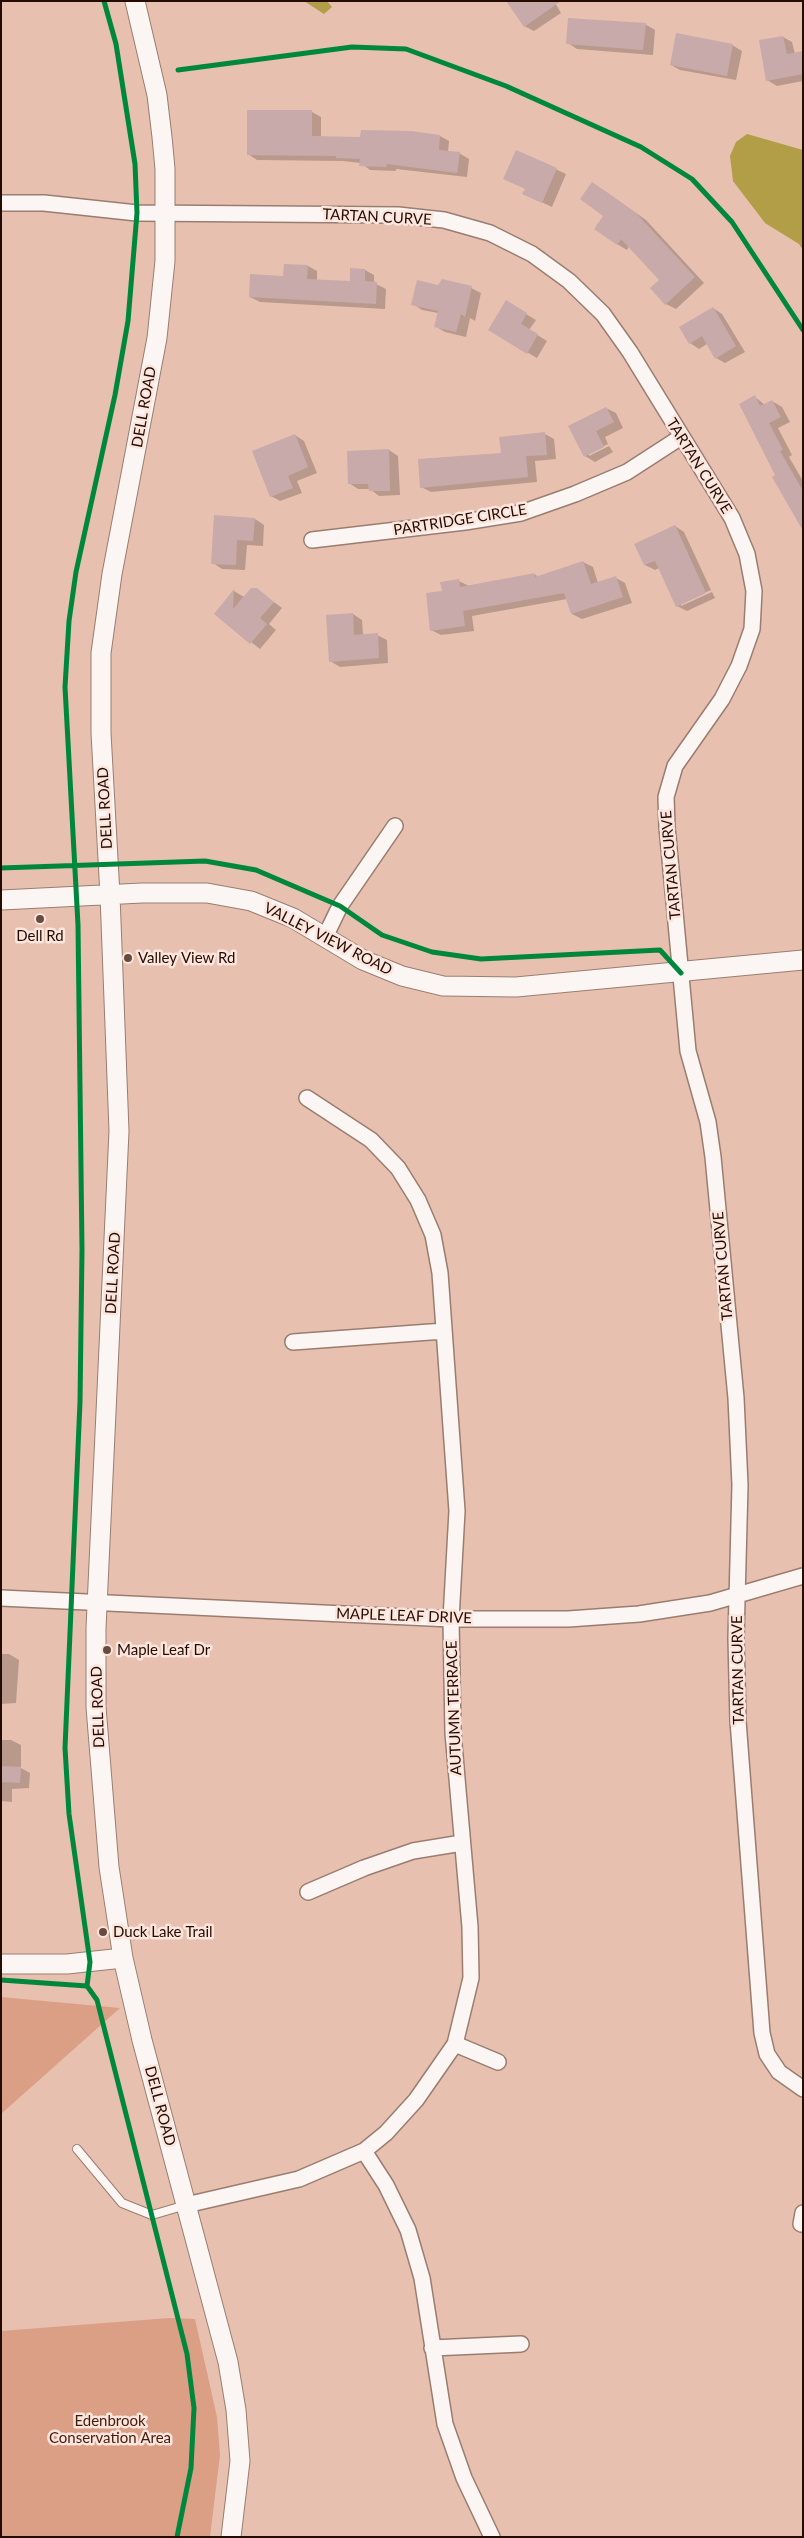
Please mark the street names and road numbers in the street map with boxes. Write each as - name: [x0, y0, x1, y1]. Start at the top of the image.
- street label: TARTAN CURVE: [322, 205, 432, 229]
- street label: DELL ROAD: [128, 365, 160, 449]
- street label: TARTAN CURVE: [662, 415, 736, 517]
- street label: PARTRIDGE CIRCLE: [392, 501, 528, 539]
- street label: DELL ROAD: [94, 767, 116, 849]
- street label: TARTAN CURVE: [657, 810, 685, 920]
- street label: VALLEY VIEW ROAD: [261, 899, 395, 979]
- street label: TARTAN CURVE: [709, 1211, 737, 1321]
- street label: DELL ROAD: [102, 1232, 124, 1314]
- street label: MAPLE LEAF DRIVE: [336, 1605, 472, 1627]
- street label: TARTAN CURVE: [728, 1615, 748, 1725]
- street label: AUTUMN TERRACE: [443, 1640, 465, 1776]
- street label: DELL ROAD: [88, 1666, 108, 1748]
- street label: DELL ROAD: [141, 2064, 179, 2148]

